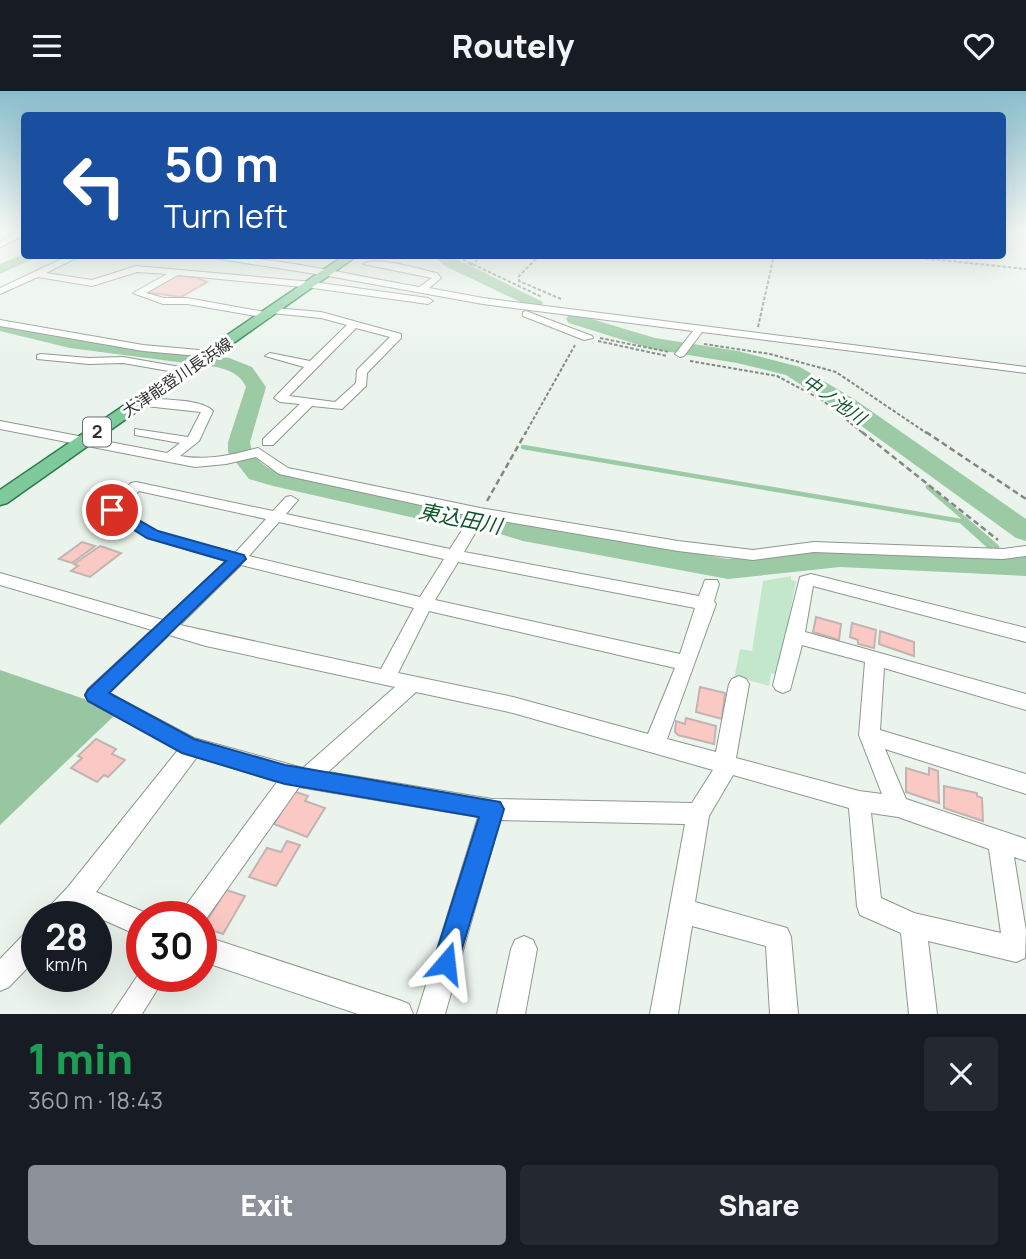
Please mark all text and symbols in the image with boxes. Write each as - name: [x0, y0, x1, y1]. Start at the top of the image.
- text: Routely: [452, 24, 574, 68]
- icon: menu: [28, 27, 66, 65]
- icon: heart: [960, 27, 998, 65]
- text: 50 m: [164, 130, 279, 197]
- icon: left: [49, 140, 140, 231]
- text: Turn left: [164, 194, 288, 238]
- street label: 大津能登川長浜線: [118, 332, 236, 422]
- water label: 中ノ池川: [798, 369, 873, 431]
- road number: 2: [83, 417, 111, 447]
- pin: [82, 480, 142, 540]
- icon: arrive: [93, 491, 131, 529]
- water label: 東込田川: [416, 496, 506, 540]
- speed limit sign: 30: [126, 901, 217, 992]
- text: 28: [45, 913, 88, 961]
- position arrow: [409, 926, 483, 1000]
- text: km/h: [46, 952, 87, 976]
- text: 1 min: [28, 1029, 133, 1087]
- button: close: [924, 1037, 998, 1111]
- text: 360 m · 18:43: [28, 1084, 163, 1116]
- button: Exit: [28, 1165, 506, 1245]
- button: Share: [520, 1165, 998, 1245]

